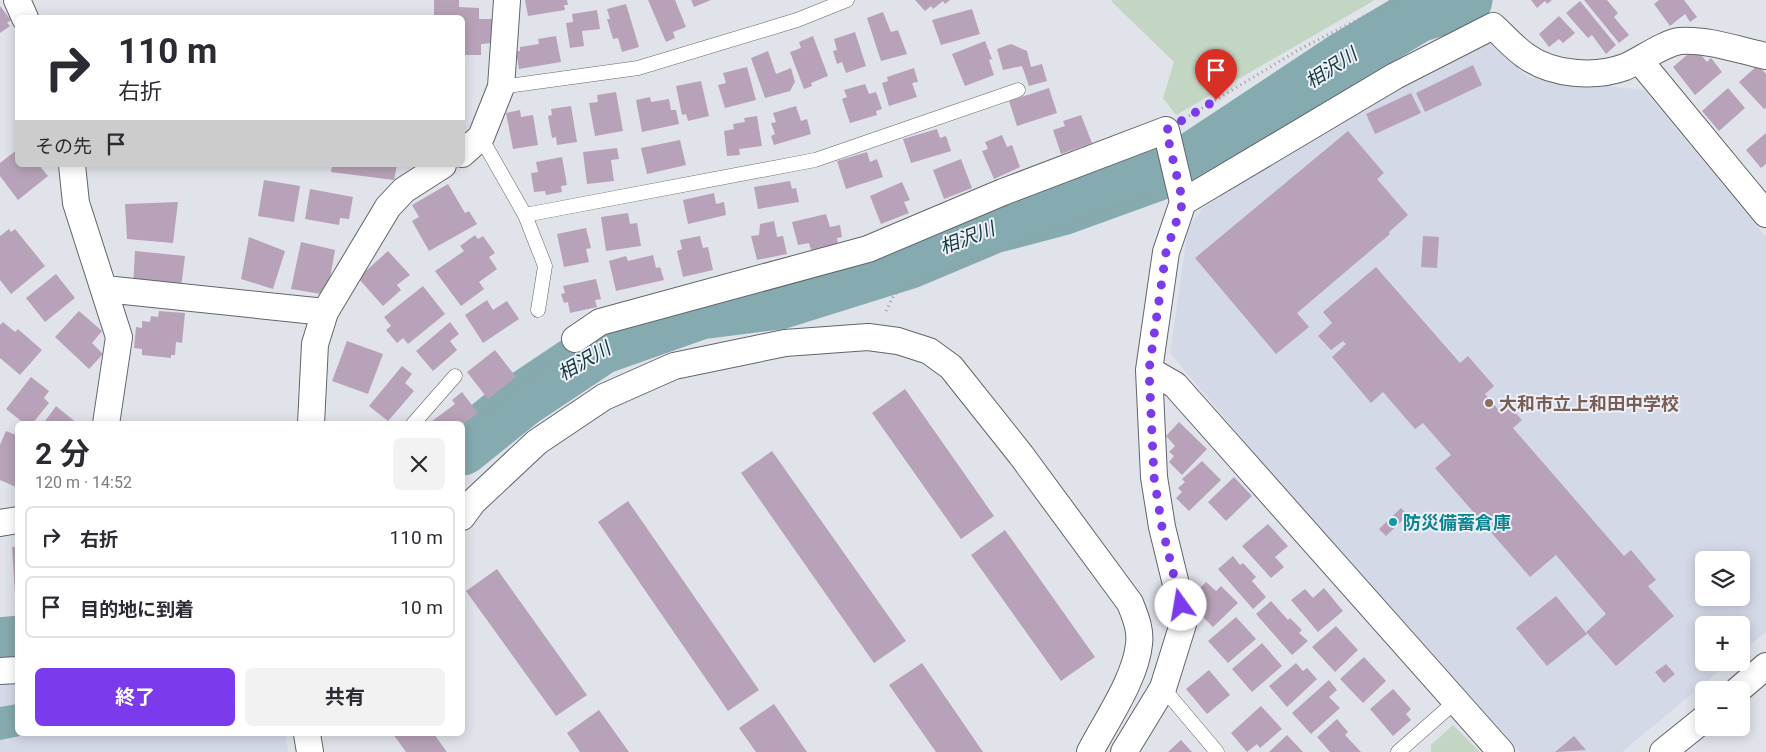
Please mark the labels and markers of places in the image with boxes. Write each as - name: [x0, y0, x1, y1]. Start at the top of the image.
- pin: [1195, 49, 1237, 100]
- place label: 大和市立上和田中学校: [1499, 393, 1679, 414]
- marker: 大和市立上和田中学校: [1483, 397, 1495, 409]
- place label: 防災備蓄倉庫: [1403, 512, 1511, 533]
- marker: 防災備蓄倉庫: [1387, 516, 1399, 528]

